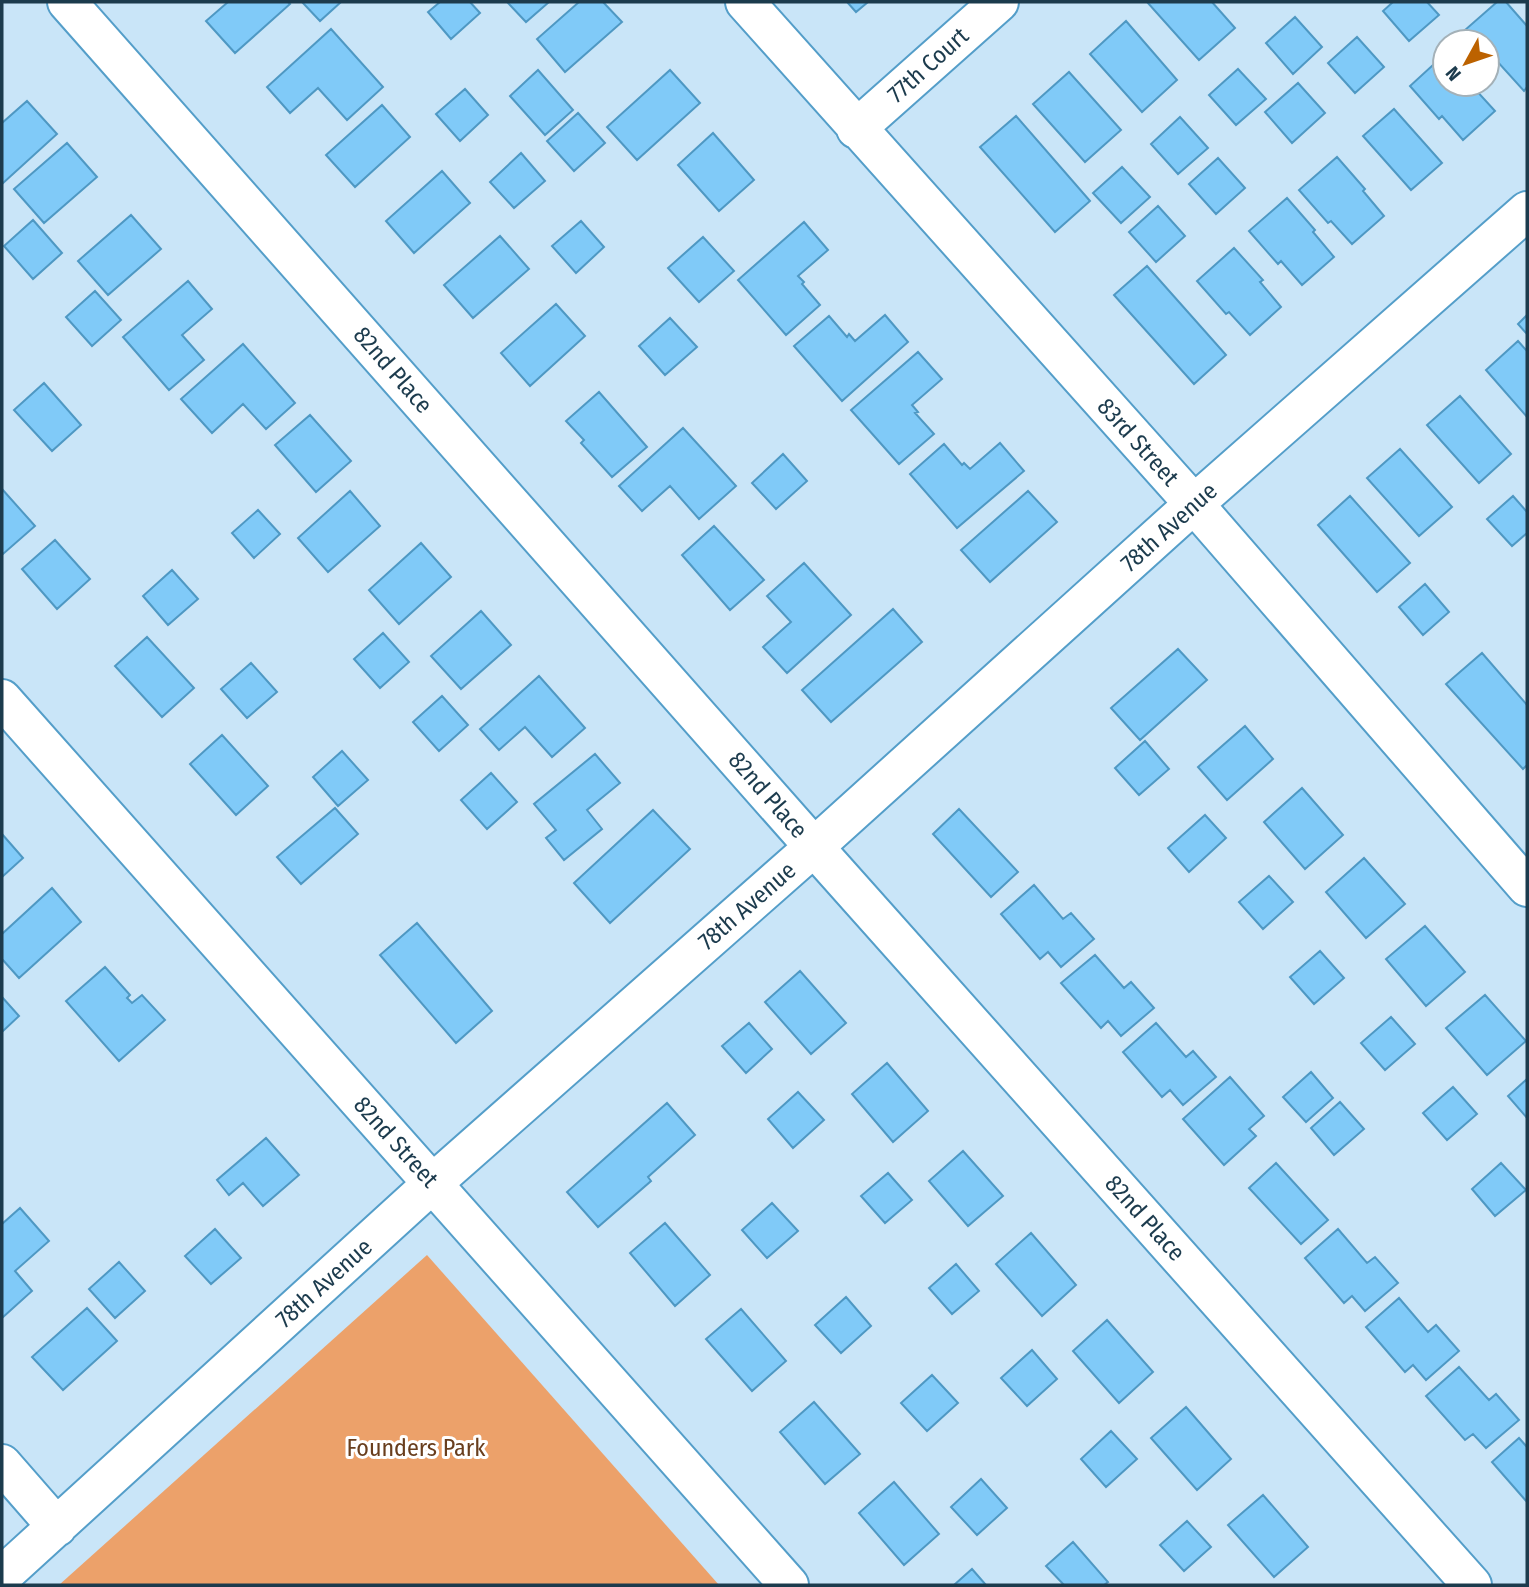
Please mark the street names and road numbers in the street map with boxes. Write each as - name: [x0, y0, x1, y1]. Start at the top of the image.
- street label: 77th Court: [882, 21, 974, 108]
- street label: 82nd Place: [348, 321, 438, 419]
- street label: 83rd Street: [1091, 392, 1185, 492]
- street label: 78th Avenue: [1115, 477, 1223, 577]
- street label: 82nd Place: [723, 746, 813, 844]
- street label: 78th Avenue: [693, 856, 801, 956]
- street label: 82nd Street: [348, 1091, 444, 1193]
- street label: 82nd Place: [1099, 1169, 1191, 1267]
- street label: 78th Avenue: [270, 1233, 378, 1333]

